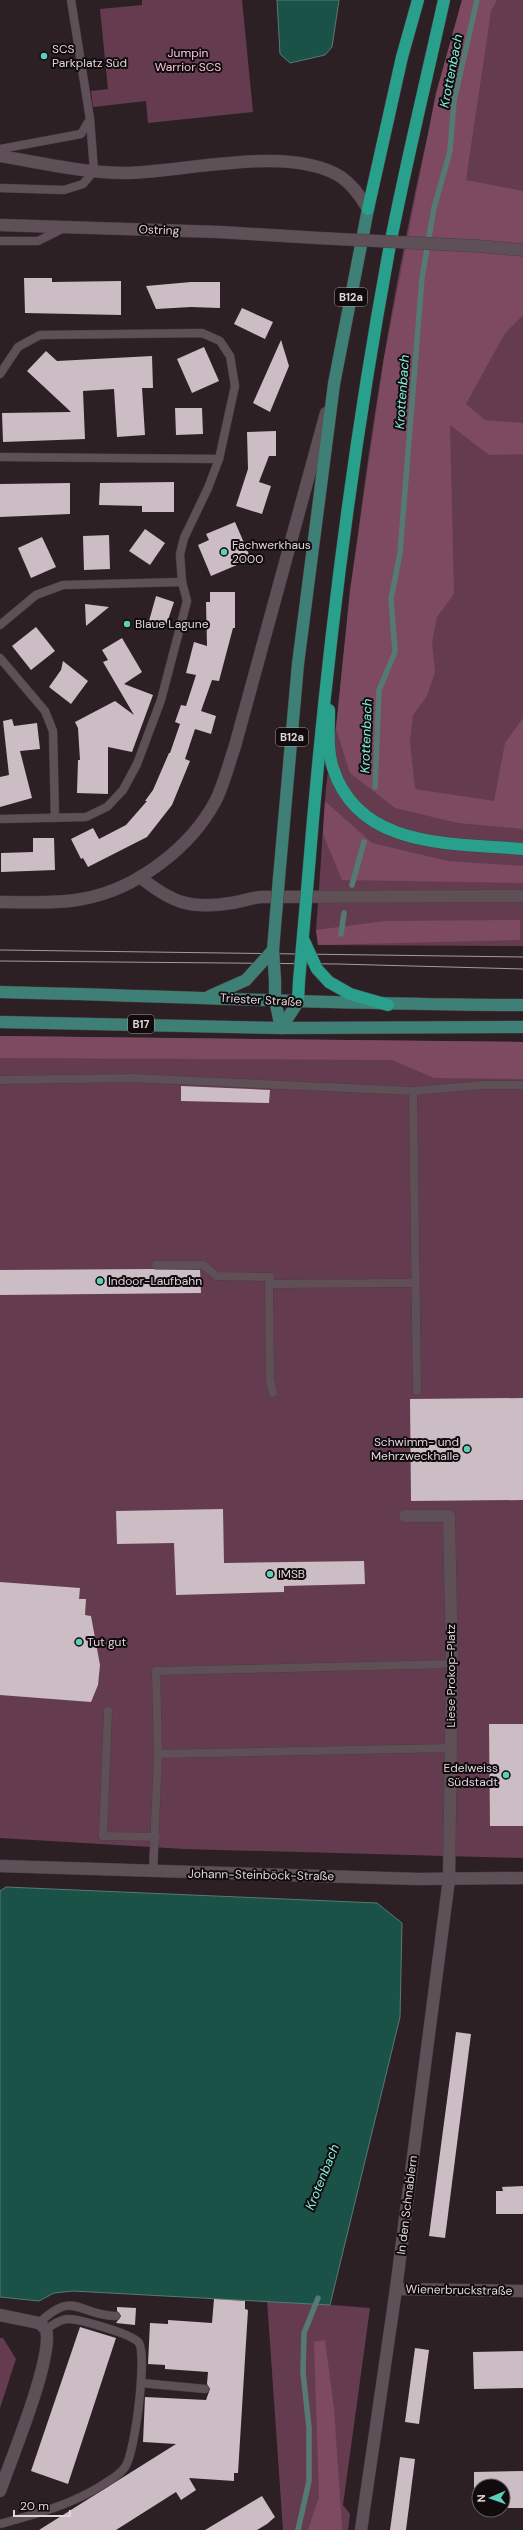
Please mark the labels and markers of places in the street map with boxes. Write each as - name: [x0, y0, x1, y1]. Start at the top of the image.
- place label: SCS Parkplatz Süd: [52, 41, 127, 71]
- marker: SCS Parkplatz Süd: [39, 51, 49, 61]
- place label: Fachwerkhaus 2000: [232, 537, 311, 567]
- marker: Fachwerkhaus 2000: [219, 547, 229, 557]
- place label: Blaue Lagune: [135, 616, 209, 632]
- marker: Blaue Lagune: [122, 619, 132, 629]
- place label: Indoor-Laufbahn: [108, 1273, 202, 1289]
- marker: Indoor-Laufbahn: [95, 1276, 105, 1286]
- place label: Schwimm- und Mehrzweckhalle: [371, 1434, 459, 1464]
- marker: Schwimm- und Mehrzweckhalle: [462, 1444, 472, 1454]
- place label: IMSB: [278, 1566, 305, 1582]
- marker: IMSB: [265, 1569, 275, 1579]
- place label: Tut gut: [87, 1634, 126, 1650]
- marker: Tut gut: [74, 1637, 84, 1647]
- place label: Edelweiss Südstadt: [444, 1760, 498, 1790]
- marker: Edelweiss Südstadt: [501, 1770, 511, 1780]

